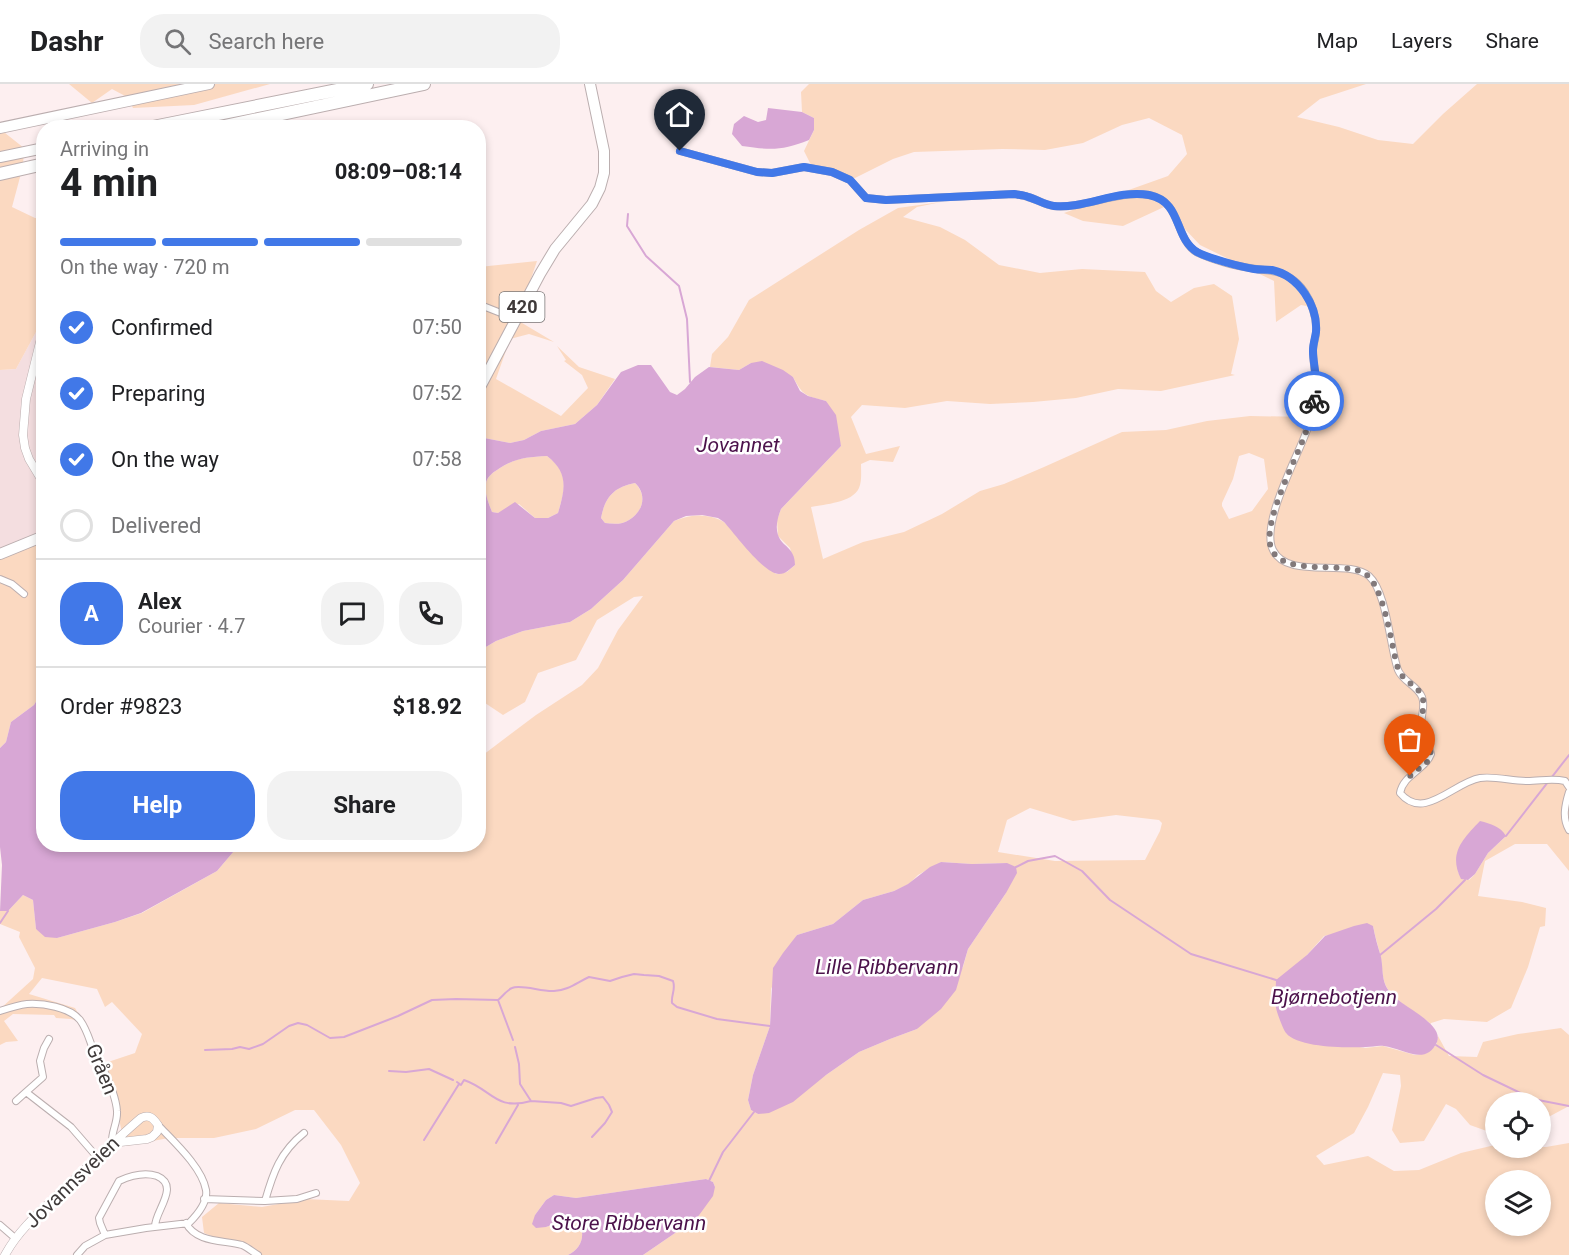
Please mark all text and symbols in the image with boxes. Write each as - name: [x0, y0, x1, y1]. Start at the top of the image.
- search box: [140, 14, 560, 68]
- text: Dashr: [30, 25, 104, 58]
- icon: search: [161, 25, 194, 58]
- text: Search here: [209, 29, 324, 54]
- text: Map: [1316, 29, 1358, 53]
- text: Layers: [1391, 29, 1452, 53]
- text: Share: [1485, 29, 1539, 53]
- pin: [654, 89, 705, 151]
- icon: home: [663, 98, 696, 131]
- text: Arriving in: [60, 137, 149, 161]
- text: 08:09–08:14: [335, 159, 462, 184]
- text: 4 min: [60, 160, 158, 206]
- text: On the way · 720 m: [60, 255, 229, 279]
- road number: 420: [500, 292, 544, 322]
- icon: check: [60, 311, 93, 344]
- text: Confirmed: [111, 315, 213, 340]
- text: 07:50: [412, 315, 462, 339]
- courier: [1284, 371, 1344, 431]
- icon: check: [60, 377, 93, 410]
- text: Preparing: [111, 381, 205, 406]
- text: 07:52: [412, 381, 462, 405]
- icon: bike: [1298, 385, 1331, 418]
- water label: Jovannet: [696, 433, 780, 457]
- icon: check: [60, 443, 93, 476]
- text: On the way: [111, 447, 219, 472]
- text: 07:58: [412, 447, 462, 471]
- text: Delivered: [111, 513, 201, 538]
- button: chat: [321, 582, 384, 645]
- button: phone: [399, 582, 462, 645]
- text: Alex: [138, 589, 182, 614]
- text: A: [84, 601, 99, 626]
- text: Courier · 4.7: [138, 614, 245, 638]
- text: Order #9823: [60, 694, 182, 719]
- text: $18.92: [393, 694, 462, 719]
- pin: [1384, 714, 1435, 776]
- icon: bag: [1393, 723, 1426, 756]
- button: Help: [60, 771, 255, 840]
- button: Share: [267, 771, 462, 840]
- water label: Lille Ribbervann: [815, 955, 959, 979]
- water label: Bjørnebotjenn: [1271, 985, 1397, 1009]
- street label: Gråen: [81, 1040, 123, 1098]
- map controls: [1485, 1092, 1551, 1236]
- button: locate: [1485, 1092, 1551, 1158]
- street label: Jovannsveien: [20, 1131, 124, 1233]
- button: layers: [1485, 1170, 1551, 1236]
- water label: Store Ribbervann: [552, 1211, 706, 1235]

